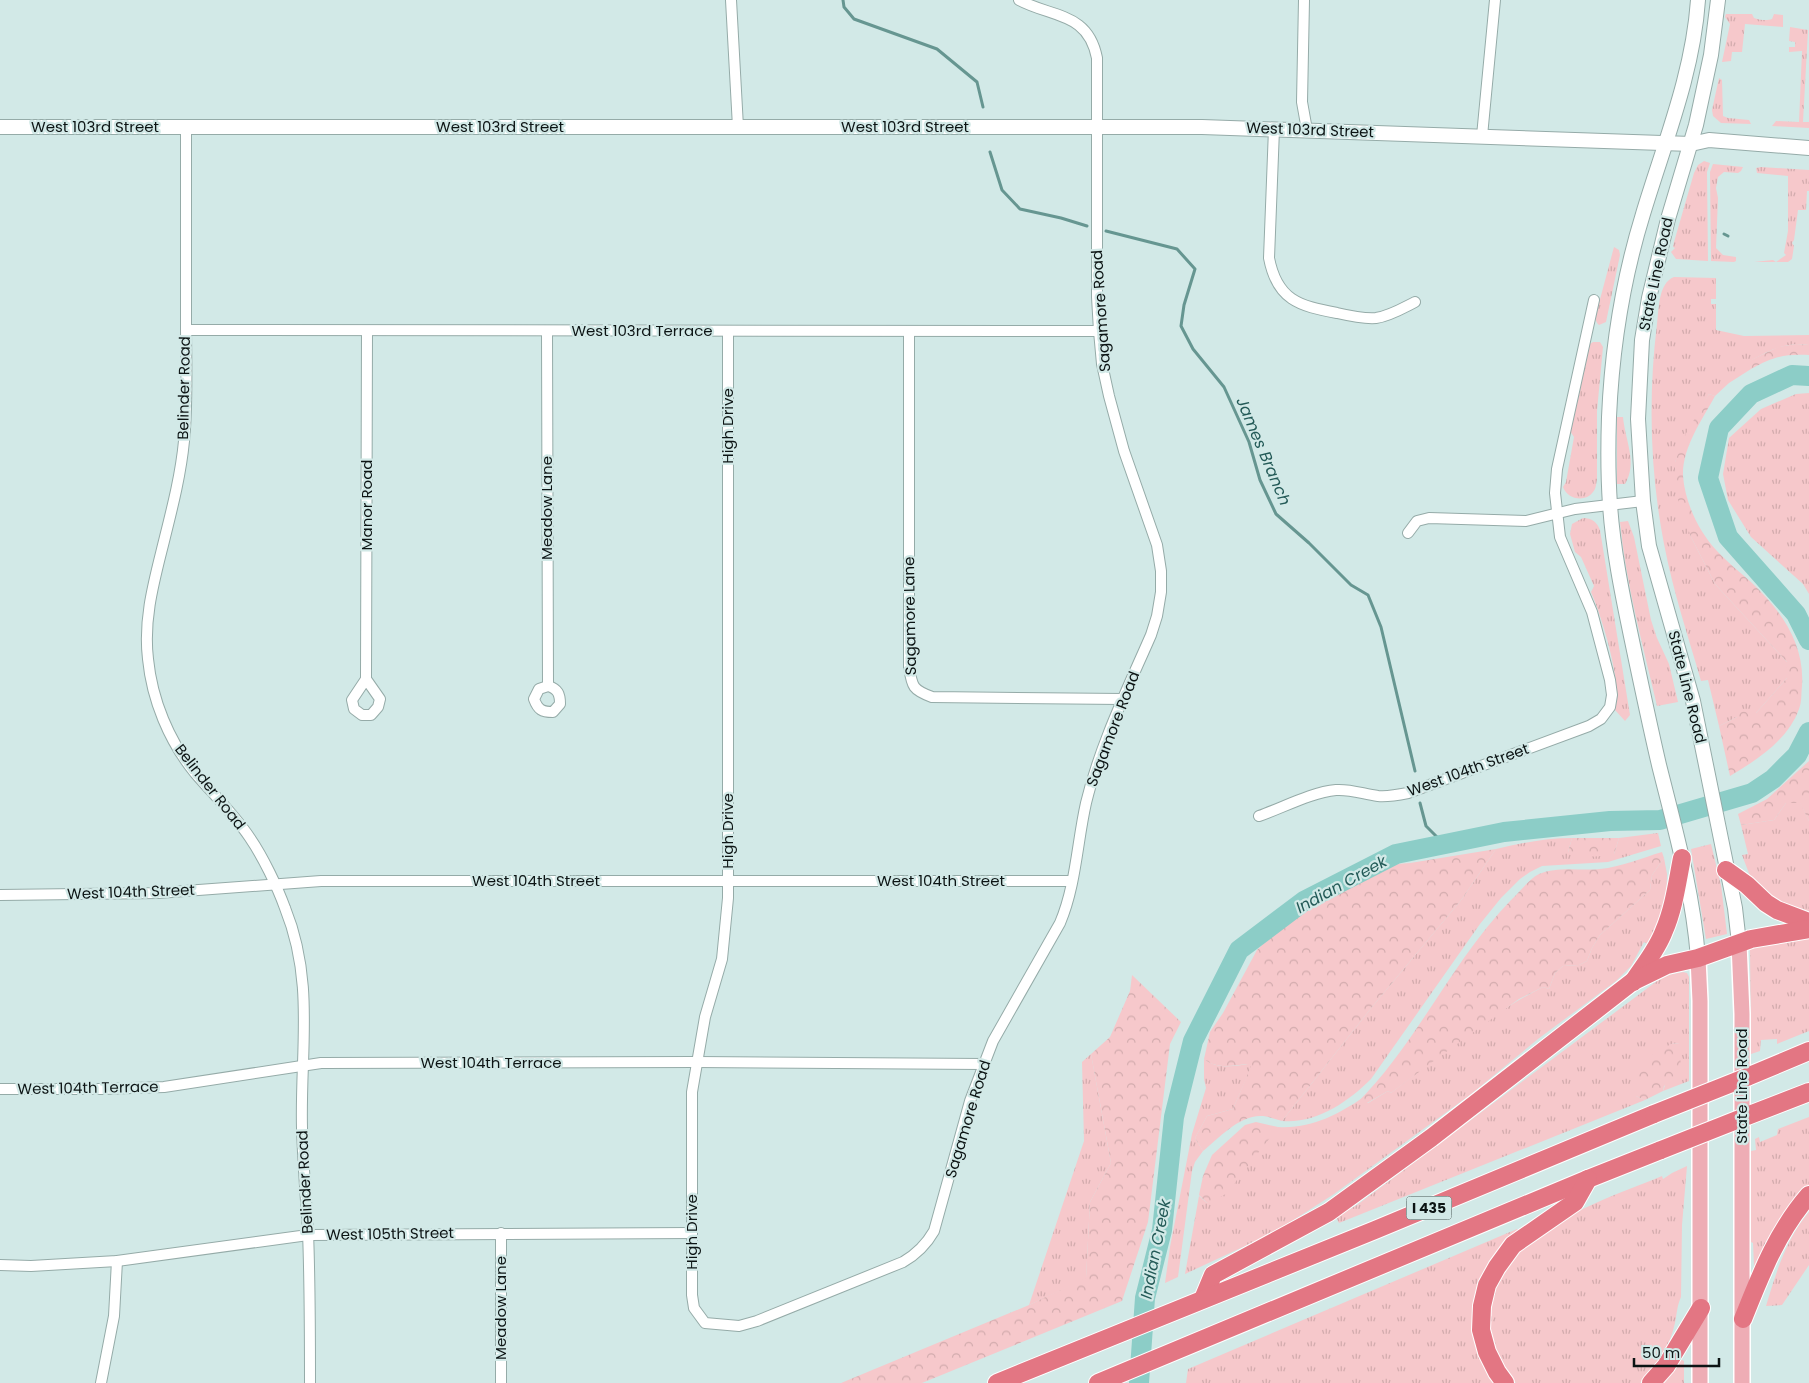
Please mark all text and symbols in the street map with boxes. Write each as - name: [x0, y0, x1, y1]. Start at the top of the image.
- street label: West 103rd Street: [31, 116, 159, 137]
- street label: West 103rd Street: [436, 116, 564, 137]
- street label: West 103rd Street: [841, 116, 969, 137]
- street label: West 103rd Street: [1246, 117, 1374, 142]
- street label: State Line Road: [1633, 215, 1678, 332]
- street label: Sagamore Road: [1086, 249, 1115, 373]
- street label: West 103rd Terrace: [571, 320, 713, 341]
- street label: Belinder Road: [172, 336, 195, 440]
- street label: High Drive: [717, 388, 738, 464]
- water label: James Branch: [1230, 393, 1297, 509]
- street label: Meadow Lane: [536, 456, 557, 560]
- street label: Manor Road: [356, 460, 377, 550]
- street label: Sagamore Lane: [898, 556, 921, 676]
- street label: State Line Road: [1663, 628, 1712, 745]
- street label: Sagamore Road: [1081, 668, 1144, 790]
- street label: West 104th Street: [1404, 738, 1532, 801]
- street label: Belinder Road: [170, 739, 251, 834]
- street label: High Drive: [717, 793, 738, 869]
- water label: Indian Creek: [1291, 849, 1392, 919]
- street label: West 104th Street: [472, 870, 600, 891]
- street label: West 104th Street: [877, 870, 1005, 891]
- street label: West 104th Street: [67, 879, 195, 904]
- street label: State Line Road: [1731, 1028, 1752, 1144]
- street label: West 104th Terrace: [420, 1052, 562, 1073]
- street label: Sagamore Road: [940, 1057, 995, 1180]
- street label: West 104th Terrace: [17, 1076, 159, 1099]
- street label: Belinder Road: [291, 1130, 318, 1234]
- street label: High Drive: [681, 1194, 702, 1270]
- road number: I 435: [1406, 1196, 1452, 1220]
- water label: Indian Creek: [1135, 1197, 1177, 1301]
- street label: West 105th Street: [326, 1222, 454, 1245]
- street label: Meadow Lane: [490, 1256, 511, 1360]
- scale bar: [1634, 1336, 1719, 1368]
- text: 50 m: [1642, 1342, 1680, 1363]

